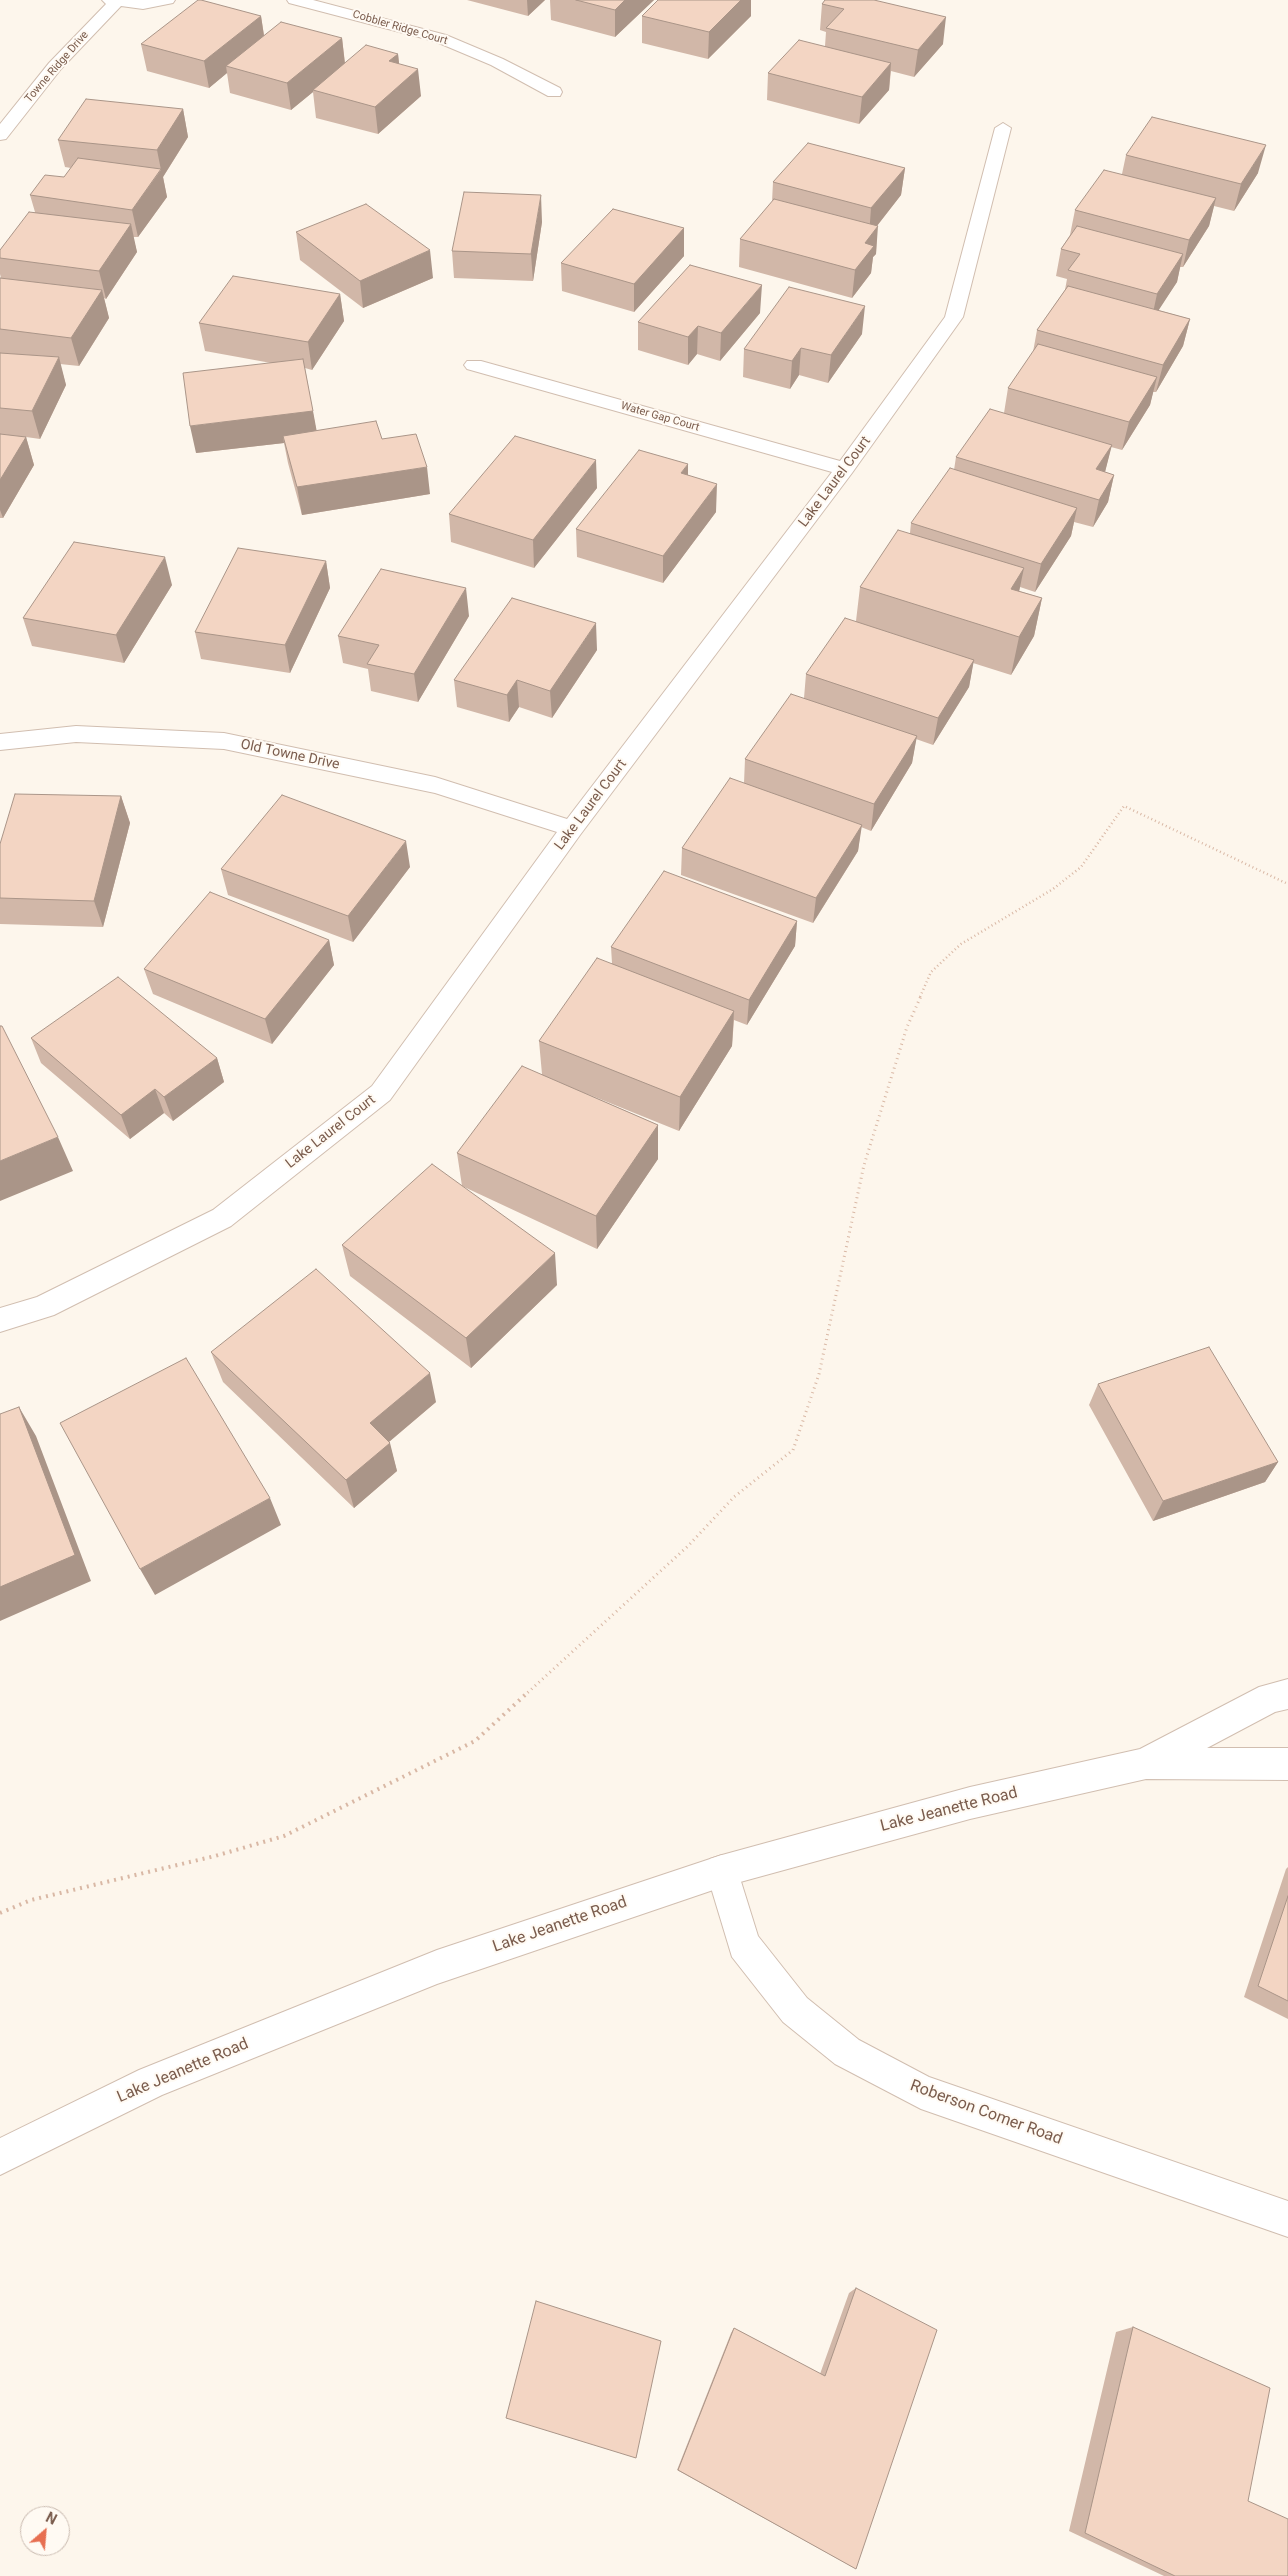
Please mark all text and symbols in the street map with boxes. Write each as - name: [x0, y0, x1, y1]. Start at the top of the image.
- street label: Cobbler Ridge Court: [351, 8, 449, 48]
- street label: Towne Ridge Drive: [22, 29, 92, 105]
- street label: Water Gap Court: [619, 400, 701, 434]
- street label: Lake Laurel Court: [795, 433, 875, 531]
- street label: Old Towne Drive: [239, 736, 341, 774]
- street label: Lake Laurel Court: [551, 756, 631, 854]
- street label: Lake Laurel Court: [283, 1092, 379, 1172]
- street label: Lake Jeanette Road: [878, 1784, 1020, 1836]
- street label: Lake Jeanette Road: [490, 1893, 630, 1957]
- street label: Lake Jeanette Road: [114, 2035, 252, 2107]
- street label: Roberson Comer Road: [907, 2077, 1065, 2149]
- north arrow: [20, 2506, 70, 2556]
- text: N: [43, 2509, 59, 2528]

